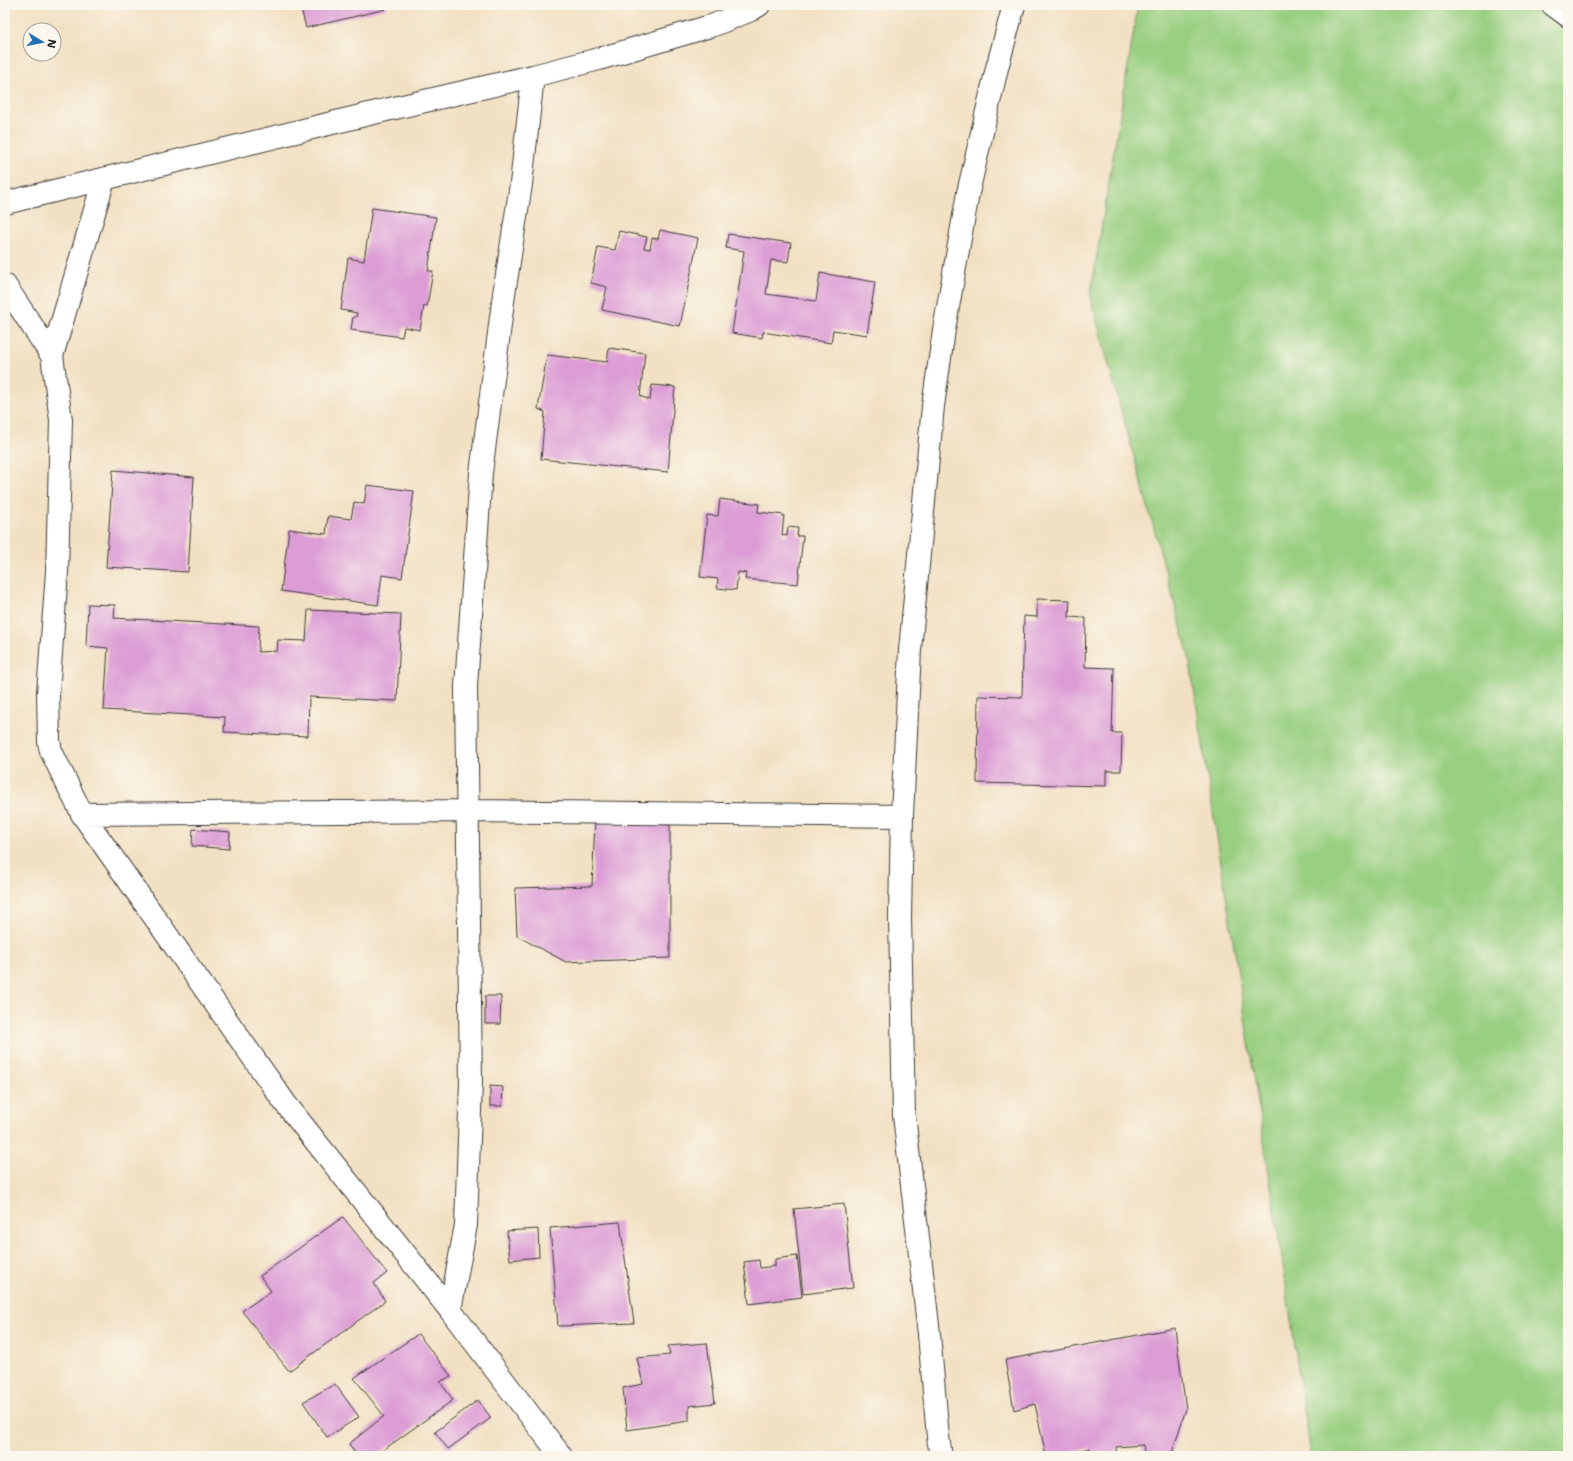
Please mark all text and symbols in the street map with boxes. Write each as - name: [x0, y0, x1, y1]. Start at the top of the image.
- north arrow: [22, 22, 62, 62]
- text: N: [43, 38, 59, 50]

